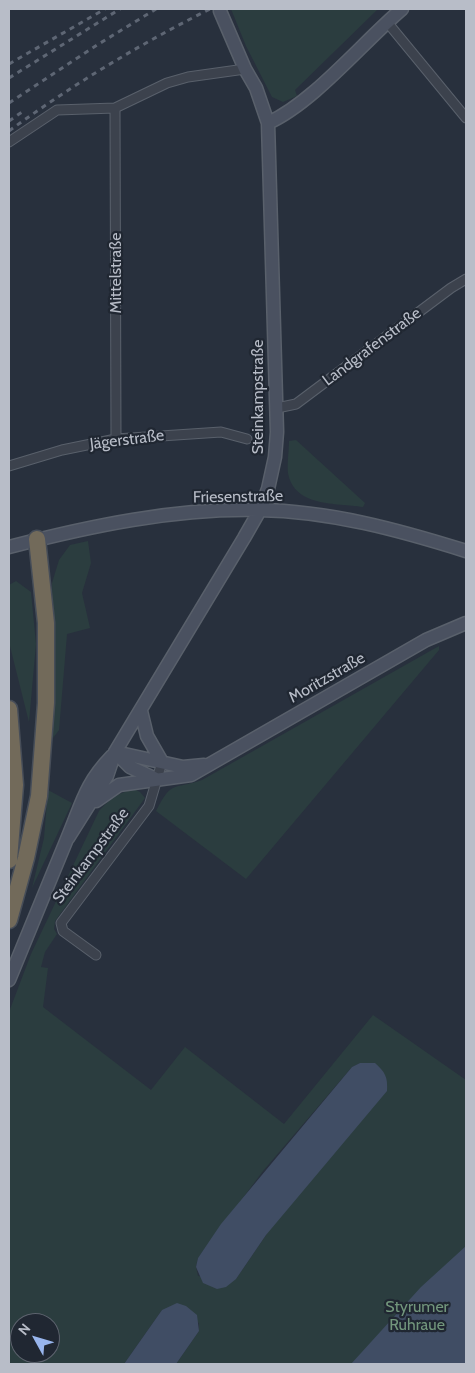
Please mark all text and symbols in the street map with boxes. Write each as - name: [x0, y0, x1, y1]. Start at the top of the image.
- street label: Mittelstraße: [106, 233, 126, 313]
- street label: Landgrafenstraße: [319, 304, 425, 390]
- street label: Steinkampstraße: [248, 340, 268, 454]
- street label: Jägerstraße: [89, 426, 165, 454]
- street label: Friesenstraße: [193, 487, 283, 507]
- street label: Moritzstraße: [285, 648, 369, 708]
- street label: Steinkampstraße: [49, 804, 133, 908]
- park label: Styrumer Ruhraue: [385, 1297, 449, 1335]
- north arrow: [10, 1313, 60, 1363]
- text: N: [14, 1320, 34, 1339]

